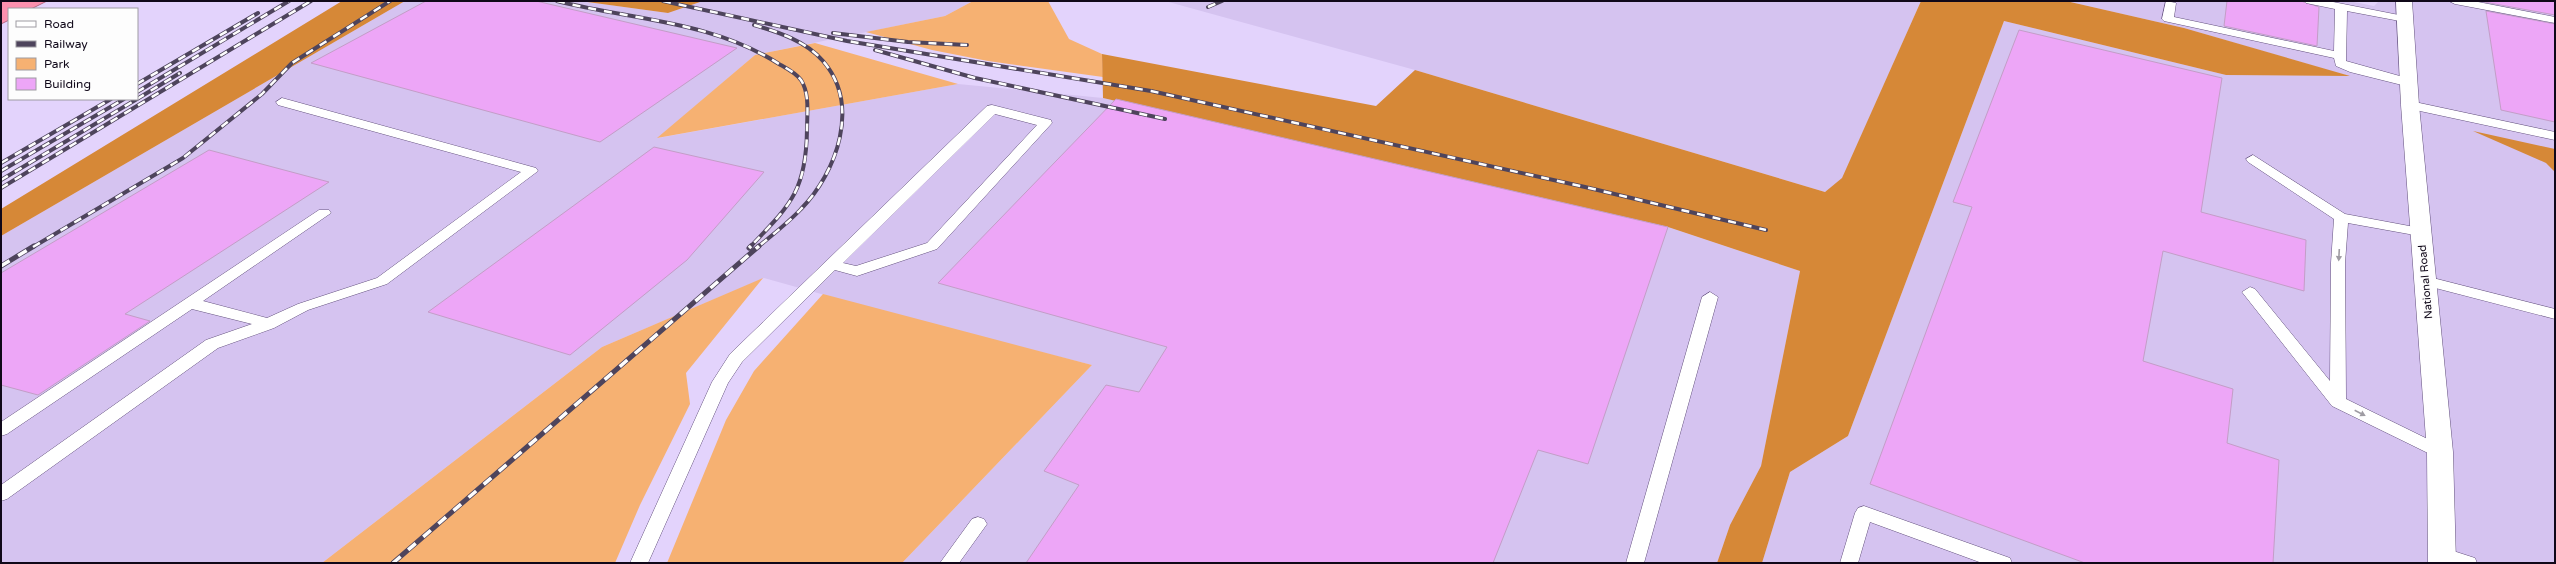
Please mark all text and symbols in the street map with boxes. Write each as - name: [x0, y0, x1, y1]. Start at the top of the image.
- legend: [8, 8, 138, 100]
- text: Road: [44, 17, 74, 31]
- text: Railway: [44, 37, 88, 51]
- text: Park: [44, 57, 70, 71]
- text: Building: [44, 77, 91, 91]
- street label: National Road: [2416, 244, 2435, 320]
- one-way arrow: [2336, 249, 2342, 262]
- one-way arrow: [2355, 410, 2366, 417]

